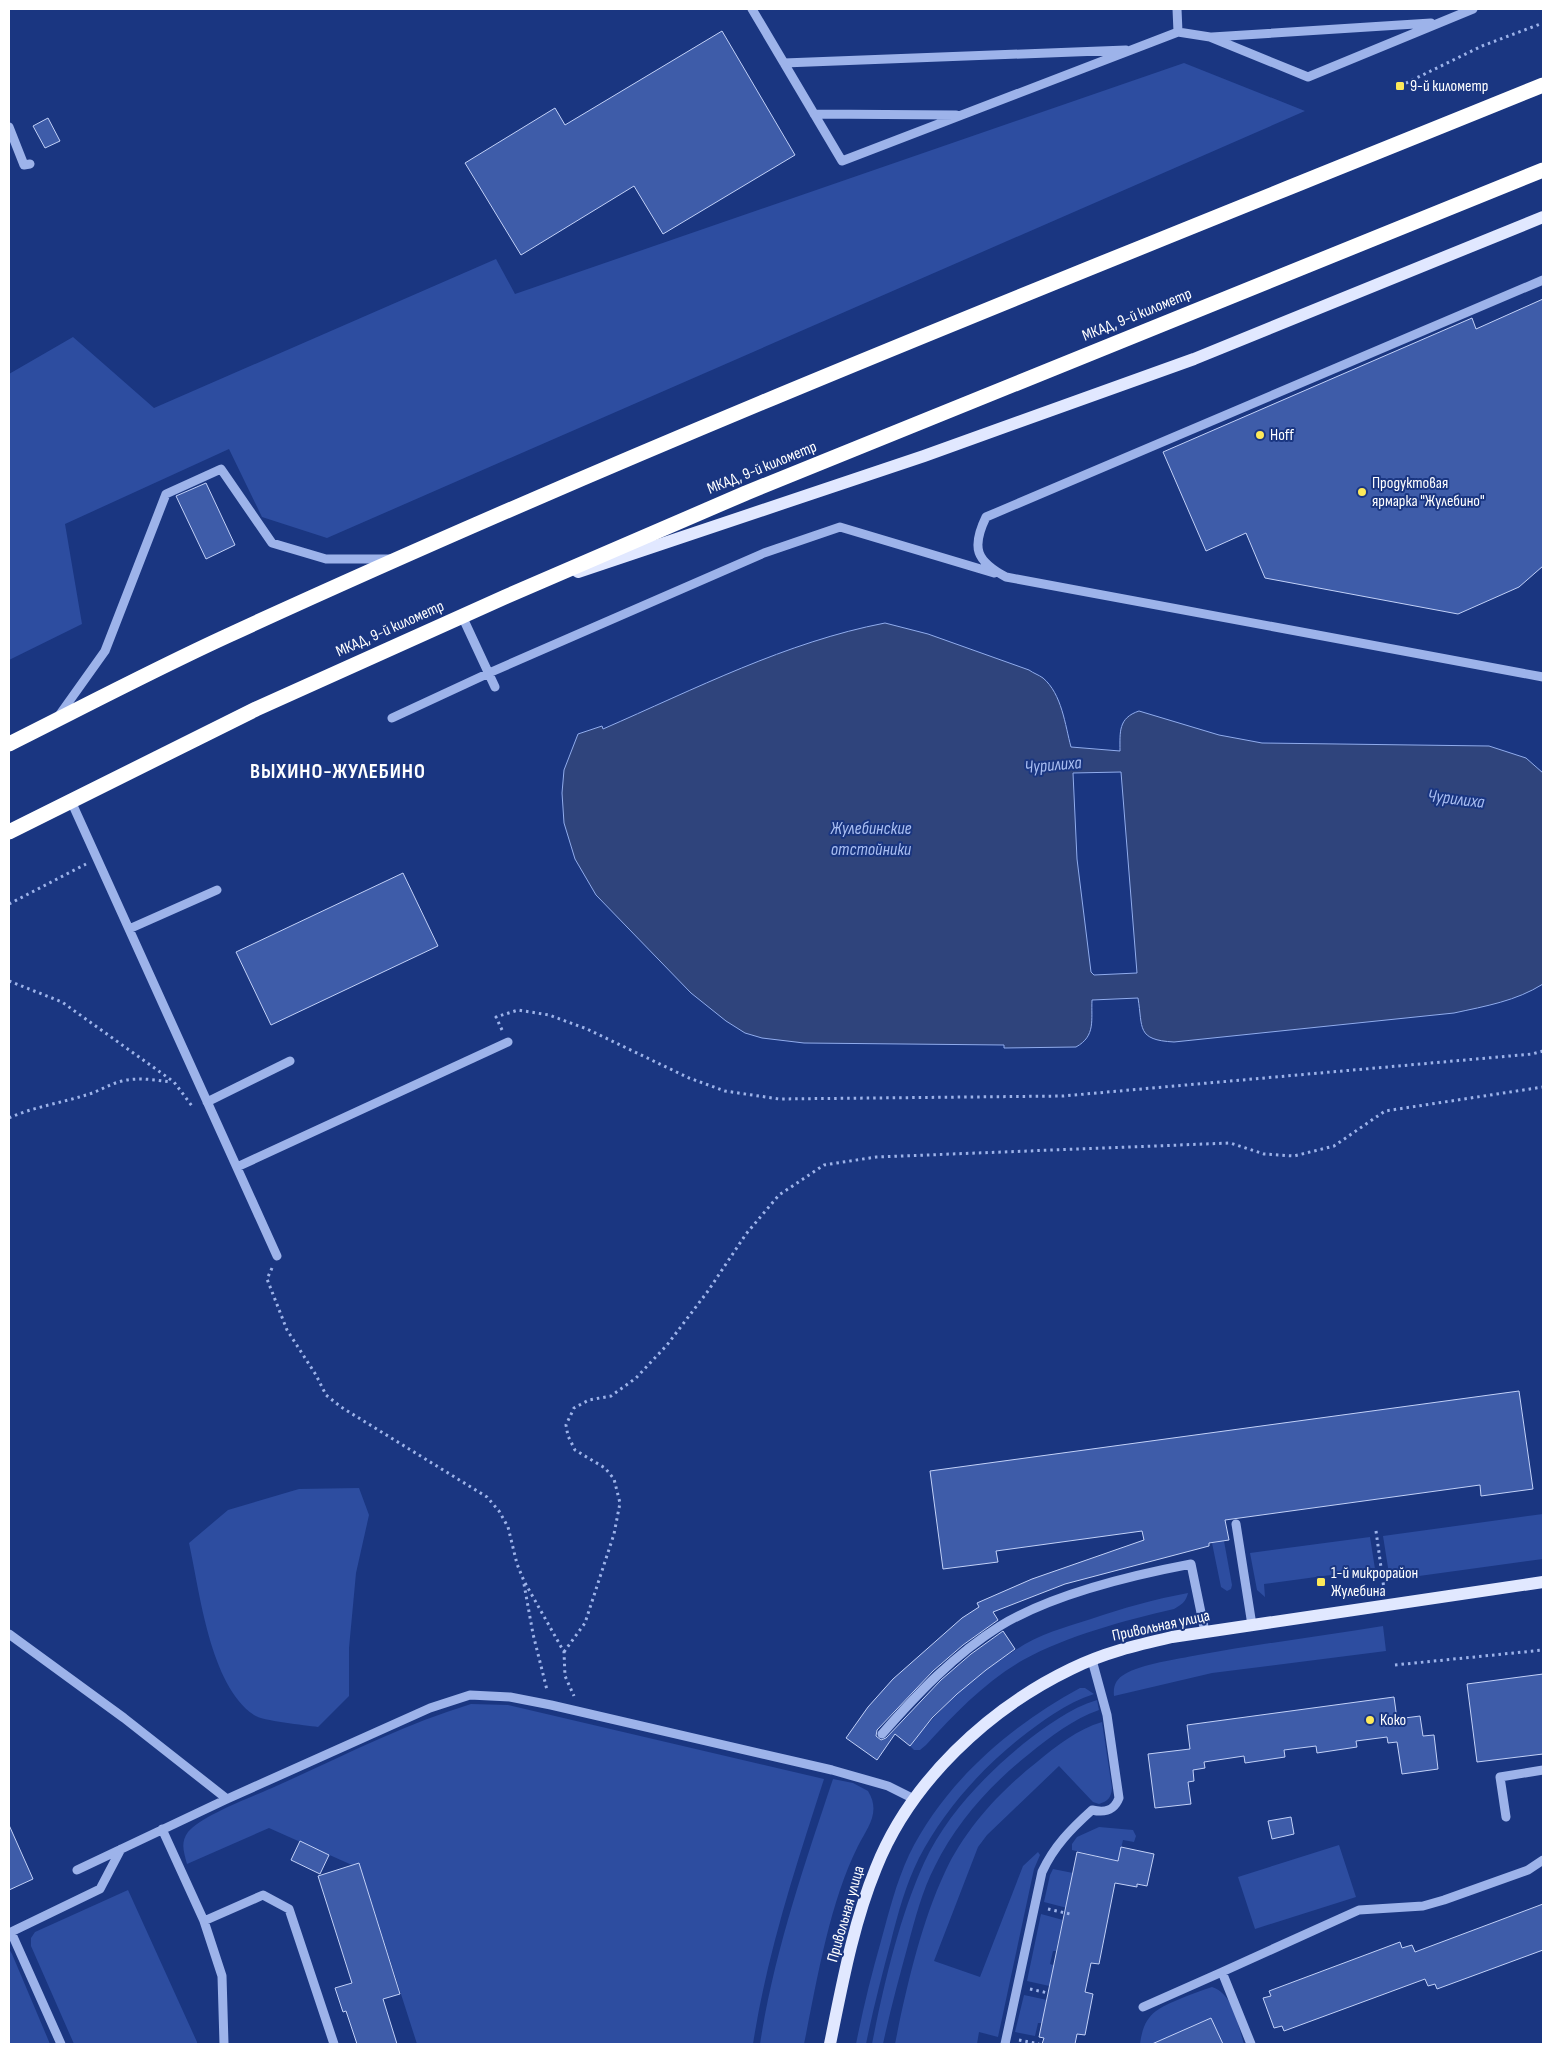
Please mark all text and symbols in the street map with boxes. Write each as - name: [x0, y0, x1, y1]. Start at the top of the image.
- place label: 9-й километр: [1410, 77, 1488, 96]
- marker: 9-й километр: [1394, 80, 1406, 92]
- street label: МКАД, 9-й километр: [1080, 284, 1194, 346]
- place label: Hoff: [1270, 426, 1295, 445]
- marker: Hoff: [1254, 429, 1266, 441]
- street label: МКАД, 9-й километр: [705, 437, 819, 499]
- place label: Продуктовая ярмарка "Жулебино": [1372, 474, 1485, 511]
- marker: Продуктовая ярмарка "Жулебино": [1356, 486, 1368, 498]
- street label: МКАД, 9-й километр: [333, 597, 447, 661]
- water label: Чурилиха: [1024, 752, 1083, 778]
- district label: ВЫХИНО-ЖУЛЕБИНО: [250, 759, 426, 784]
- water label: Чурилиха: [1426, 785, 1486, 813]
- water label: Жулебинские отстойники: [829, 818, 912, 860]
- place label: 1-й микрорайон Жулебина: [1331, 1564, 1418, 1601]
- marker: 1-й микрорайон Жулебина: [1315, 1576, 1327, 1588]
- street label: Привольная улица: [1110, 1606, 1212, 1646]
- place label: Коко: [1380, 1711, 1406, 1730]
- marker: Коко: [1364, 1714, 1376, 1726]
- street label: Привольная улица: [823, 1864, 869, 1964]

